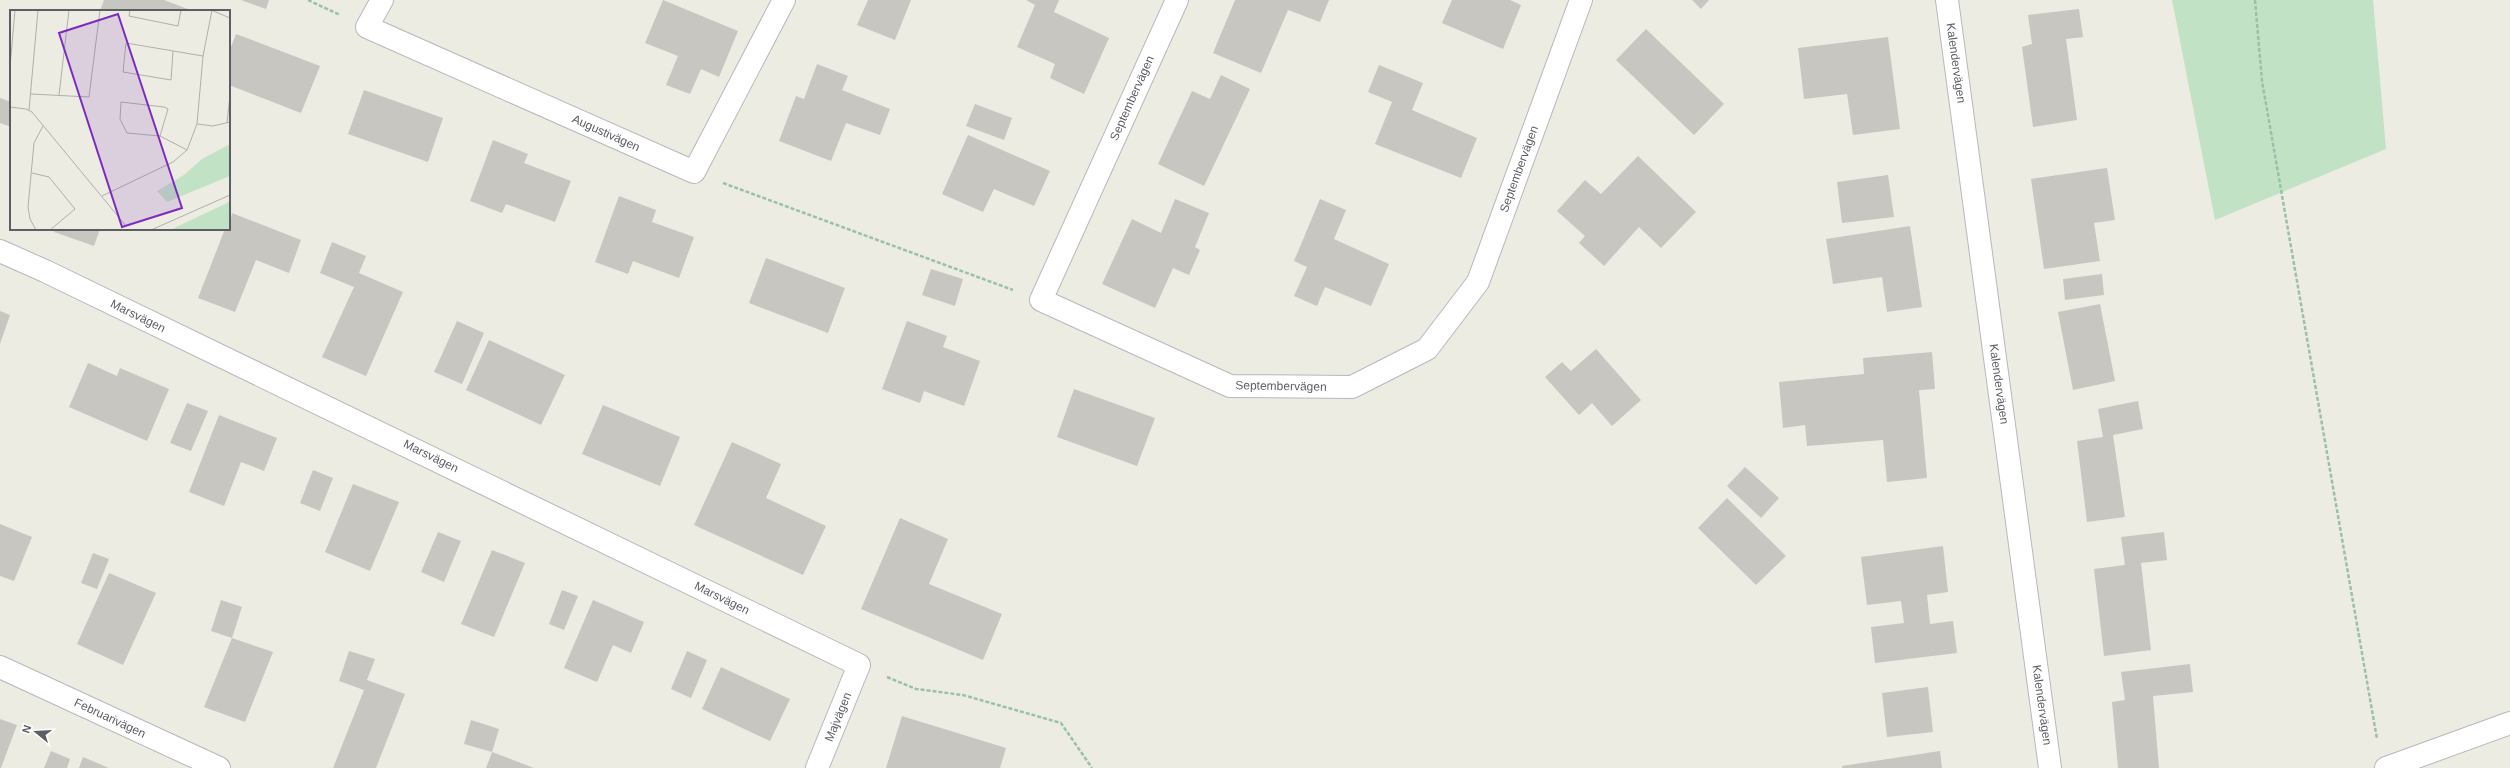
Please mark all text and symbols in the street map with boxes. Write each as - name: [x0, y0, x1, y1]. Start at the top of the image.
- inset map: [10, 10, 230, 230]
- street label: Kalendervägen: [1943, 22, 1969, 104]
- street label: Septembervägen: [1107, 53, 1157, 143]
- street label: Augustivägen: [570, 112, 642, 154]
- street label: Septembervägen: [1497, 124, 1541, 214]
- street label: Marsvägen: [108, 297, 168, 335]
- street label: Kalendervägen: [1986, 343, 2012, 425]
- street label: Septembervägen: [1235, 378, 1327, 394]
- street label: Marsvägen: [401, 437, 461, 475]
- street label: Marsvägen: [692, 579, 752, 617]
- street label: Kalendervägen: [2029, 664, 2055, 746]
- street label: Majvägen: [822, 690, 854, 744]
- street label: Februarivägen: [72, 695, 148, 741]
- north arrow: [16, 712, 56, 752]
- text: N: [20, 723, 33, 735]

